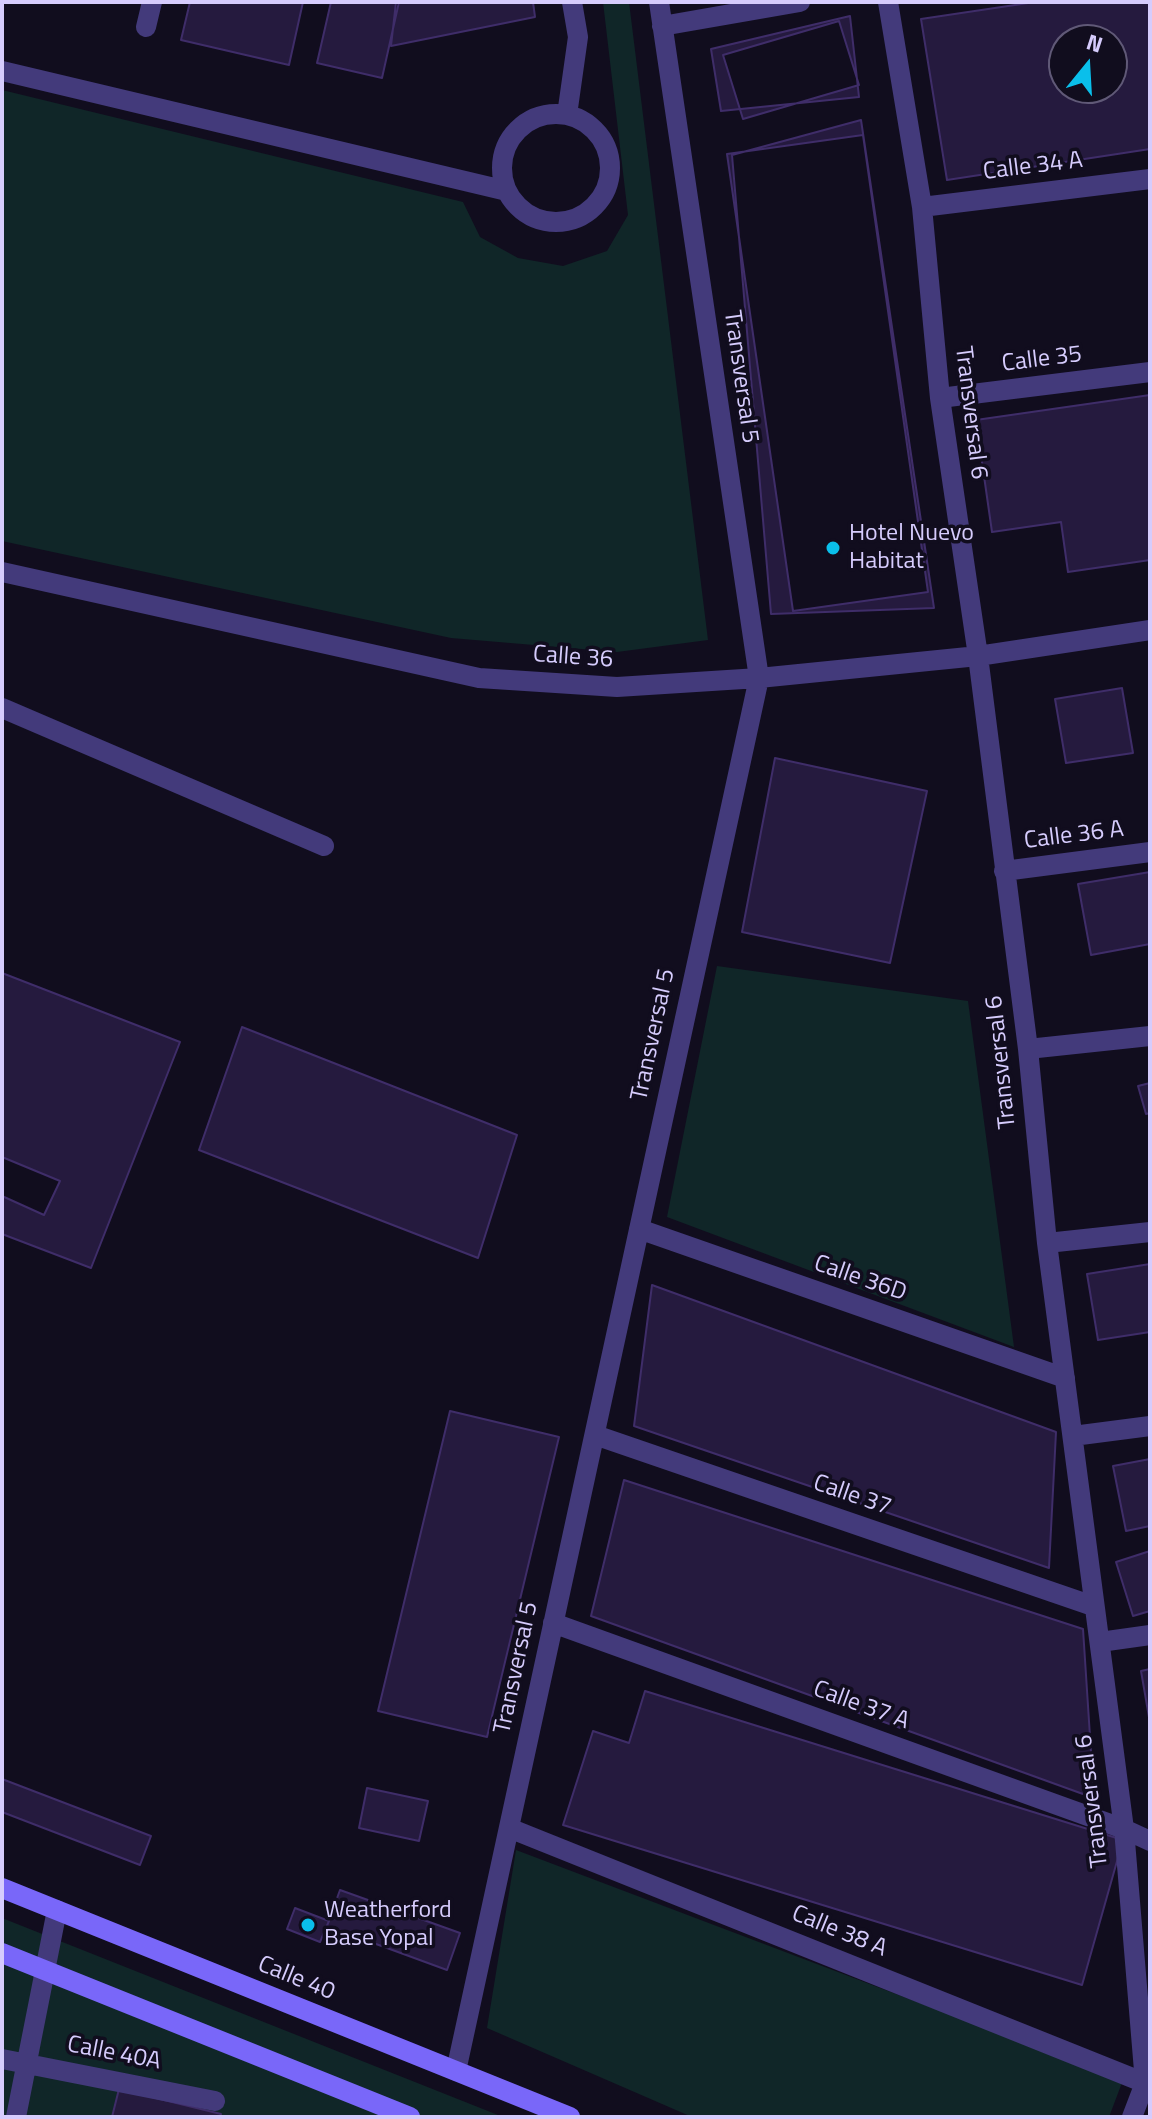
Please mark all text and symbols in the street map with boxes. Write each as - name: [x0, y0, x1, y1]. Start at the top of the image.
- north arrow: [1048, 24, 1128, 104]
- text: N: [1082, 25, 1107, 62]
- street label: Calle 34 A: [982, 147, 1084, 187]
- street label: Transversal 5: [716, 309, 764, 445]
- street label: Calle 35: [1000, 341, 1084, 379]
- street label: Transversal 6: [948, 345, 992, 481]
- place label: Hotel Nuevo Habitat: [849, 520, 974, 576]
- marker: Hotel Nuevo Habitat: [824, 539, 842, 557]
- street label: Calle 36: [532, 641, 614, 675]
- street label: Calle 36 A: [1023, 816, 1125, 856]
- street label: Transversal 5: [626, 966, 682, 1104]
- street label: Transversal 6: [981, 994, 1023, 1130]
- street label: Calle 36D: [810, 1250, 910, 1308]
- street label: Calle 37: [809, 1469, 895, 1523]
- street label: Transversal 5: [489, 1599, 545, 1737]
- street label: Calle 37 A: [809, 1675, 913, 1737]
- street label: Transversal 6: [1071, 1733, 1115, 1869]
- place label: Weatherford Base Yopal: [324, 1897, 452, 1953]
- street label: Calle 38 A: [787, 1900, 891, 1964]
- marker: Weatherford Base Yopal: [299, 1916, 317, 1934]
- street label: Calle 40: [253, 1951, 339, 2007]
- street label: Calle 40A: [65, 2031, 163, 2077]

